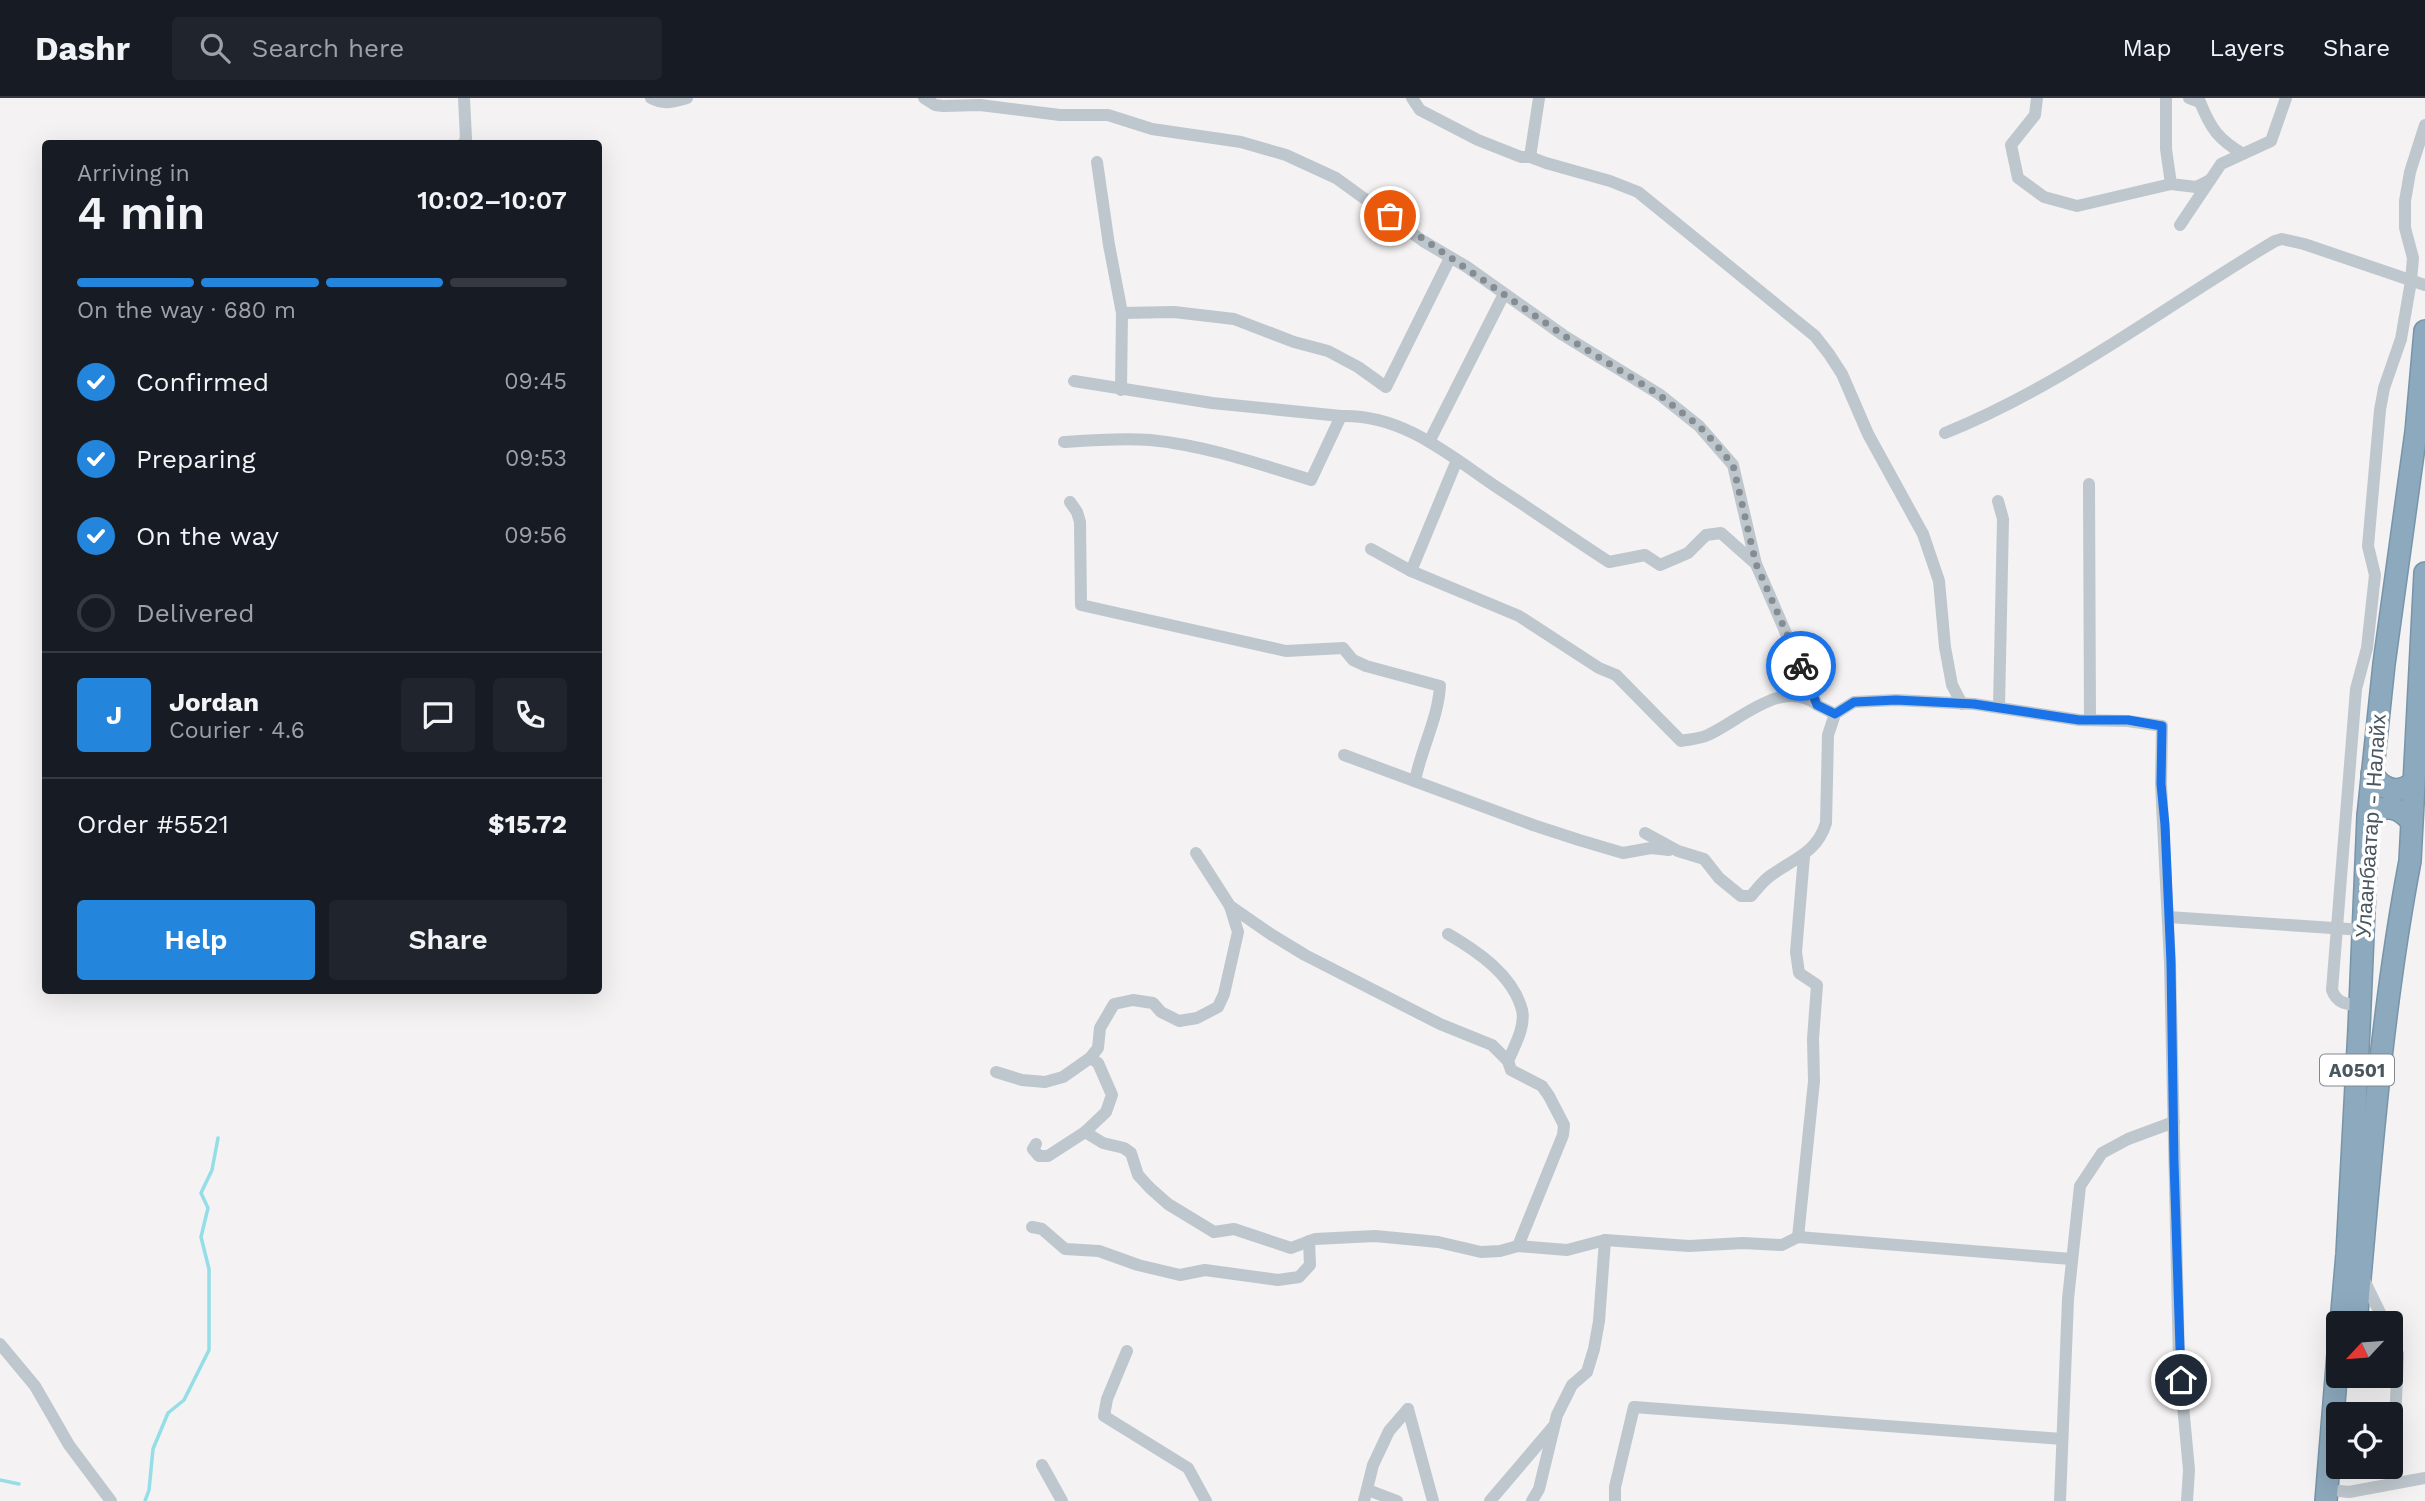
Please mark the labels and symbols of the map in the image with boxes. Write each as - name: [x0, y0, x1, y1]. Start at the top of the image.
- pin: [1360, 186, 1420, 246]
- courier: [1766, 631, 1836, 701]
- street label: Улаанбаатар - Налайх: [2350, 713, 2391, 939]
- road number: A0501: [2320, 1054, 2394, 1086]
- north arrow: [2326, 1311, 2403, 1388]
- pin: [2151, 1350, 2211, 1410]

